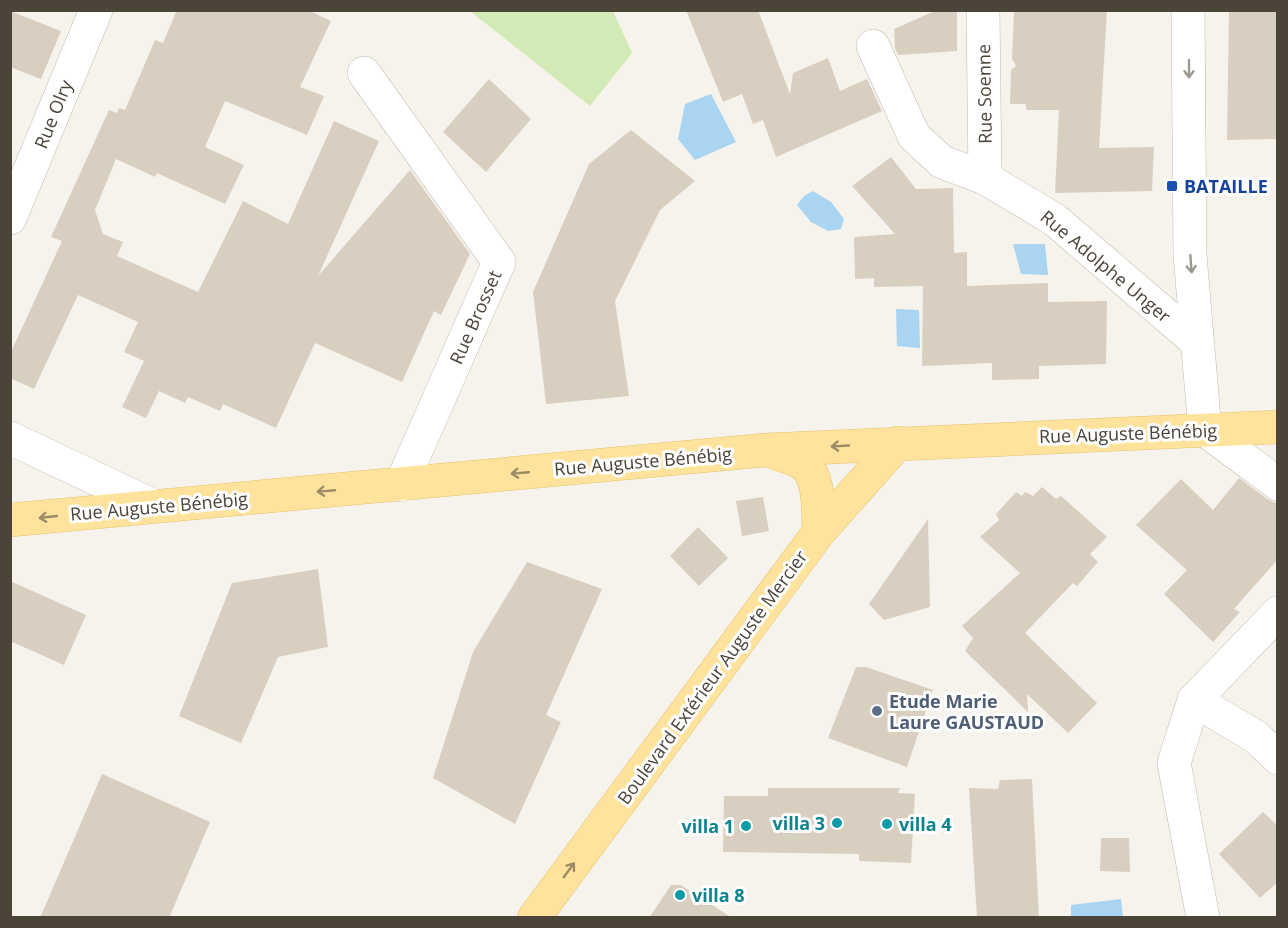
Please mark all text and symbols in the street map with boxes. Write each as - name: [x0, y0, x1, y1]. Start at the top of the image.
- street label: Rue Soenne: [971, 44, 997, 144]
- one-way arrow: [1183, 58, 1195, 78]
- street label: Rue Olry: [28, 75, 78, 152]
- place label: BATAILLE: [1184, 174, 1268, 198]
- marker: BATAILLE: [1165, 179, 1179, 193]
- street label: Rue Adolphe Unger: [1036, 204, 1177, 328]
- one-way arrow: [1186, 253, 1197, 273]
- street label: Rue Brosset: [444, 266, 506, 368]
- street label: Rue Auguste Bénébig: [1039, 418, 1218, 448]
- one-way arrow: [831, 440, 851, 451]
- street label: Rue Auguste Bénébig: [553, 441, 733, 481]
- one-way arrow: [511, 468, 531, 479]
- street label: Rue Auguste Bénébig: [69, 486, 249, 526]
- one-way arrow: [317, 486, 337, 497]
- one-way arrow: [39, 512, 59, 523]
- street label: Boulevard Extérieur Auguste Mercier: [612, 545, 813, 809]
- place label: Etude Marie Laure GAUSTAUD: [889, 689, 1044, 734]
- marker: Etude Marie Laure GAUSTAUD: [870, 704, 884, 718]
- place label: villa 3: [772, 811, 825, 835]
- place label: villa 4: [899, 812, 952, 836]
- place label: villa 1: [681, 814, 734, 838]
- marker: villa 3: [830, 816, 844, 830]
- marker: villa 4: [880, 817, 894, 831]
- marker: villa 1: [739, 819, 753, 833]
- one-way arrow: [563, 863, 575, 879]
- place label: villa 8: [692, 883, 745, 907]
- marker: villa 8: [673, 888, 687, 902]

